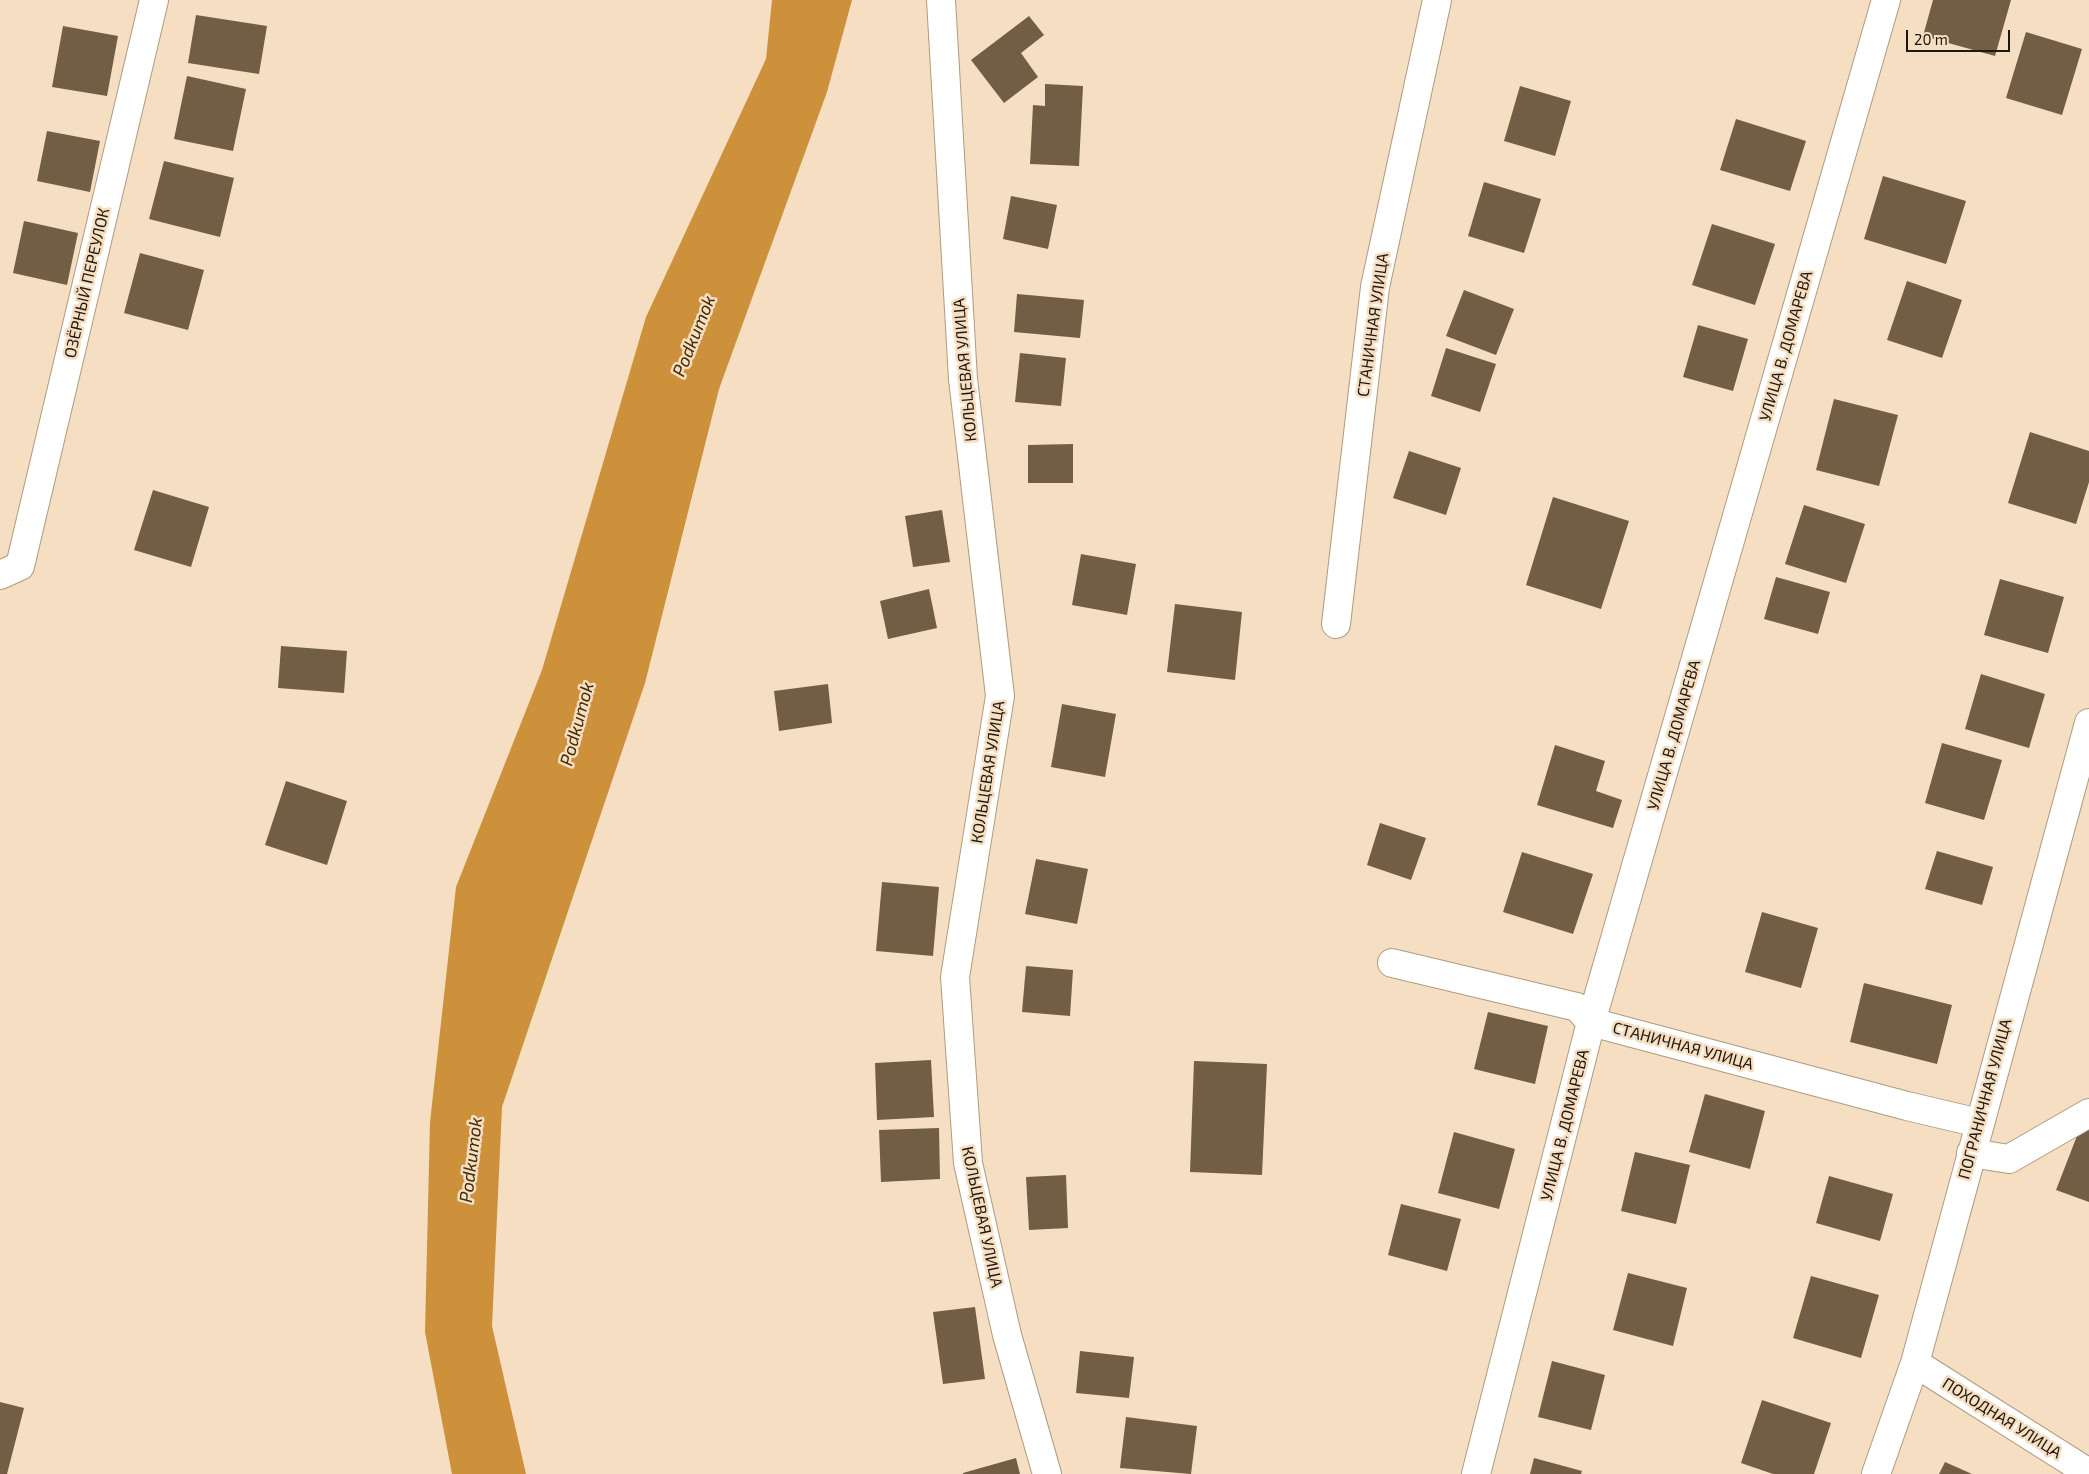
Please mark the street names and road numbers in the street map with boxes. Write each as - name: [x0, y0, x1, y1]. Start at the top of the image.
- street label: ОЗЁРНЫЙ ПЕРЕУЛОК: [60, 206, 114, 360]
- street label: СТАНИЧНАЯ УЛИЦА: [1353, 252, 1393, 398]
- street label: УЛИЦА В. ДОМАРЕВА: [1755, 269, 1817, 423]
- street label: КОЛЬЦЕВАЯ УЛИЦА: [949, 297, 981, 443]
- street label: УЛИЦА В. ДОМАРЕВА: [1643, 658, 1705, 812]
- street label: КОЛЬЦЕВАЯ УЛИЦА: [967, 699, 1009, 845]
- street label: ПОГРАНИЧНАЯ УЛИЦА: [1954, 1017, 2016, 1181]
- street label: СТАНИЧНАЯ УЛИЦА: [1611, 1018, 1755, 1074]
- street label: УЛИЦА В. ДОМАРЕВА: [1537, 1047, 1593, 1203]
- street label: КОЛЬЦЕВАЯ УЛИЦА: [958, 1145, 1006, 1289]
- street label: ПОХОДНАЯ УЛИЦА: [1939, 1374, 2065, 1462]

